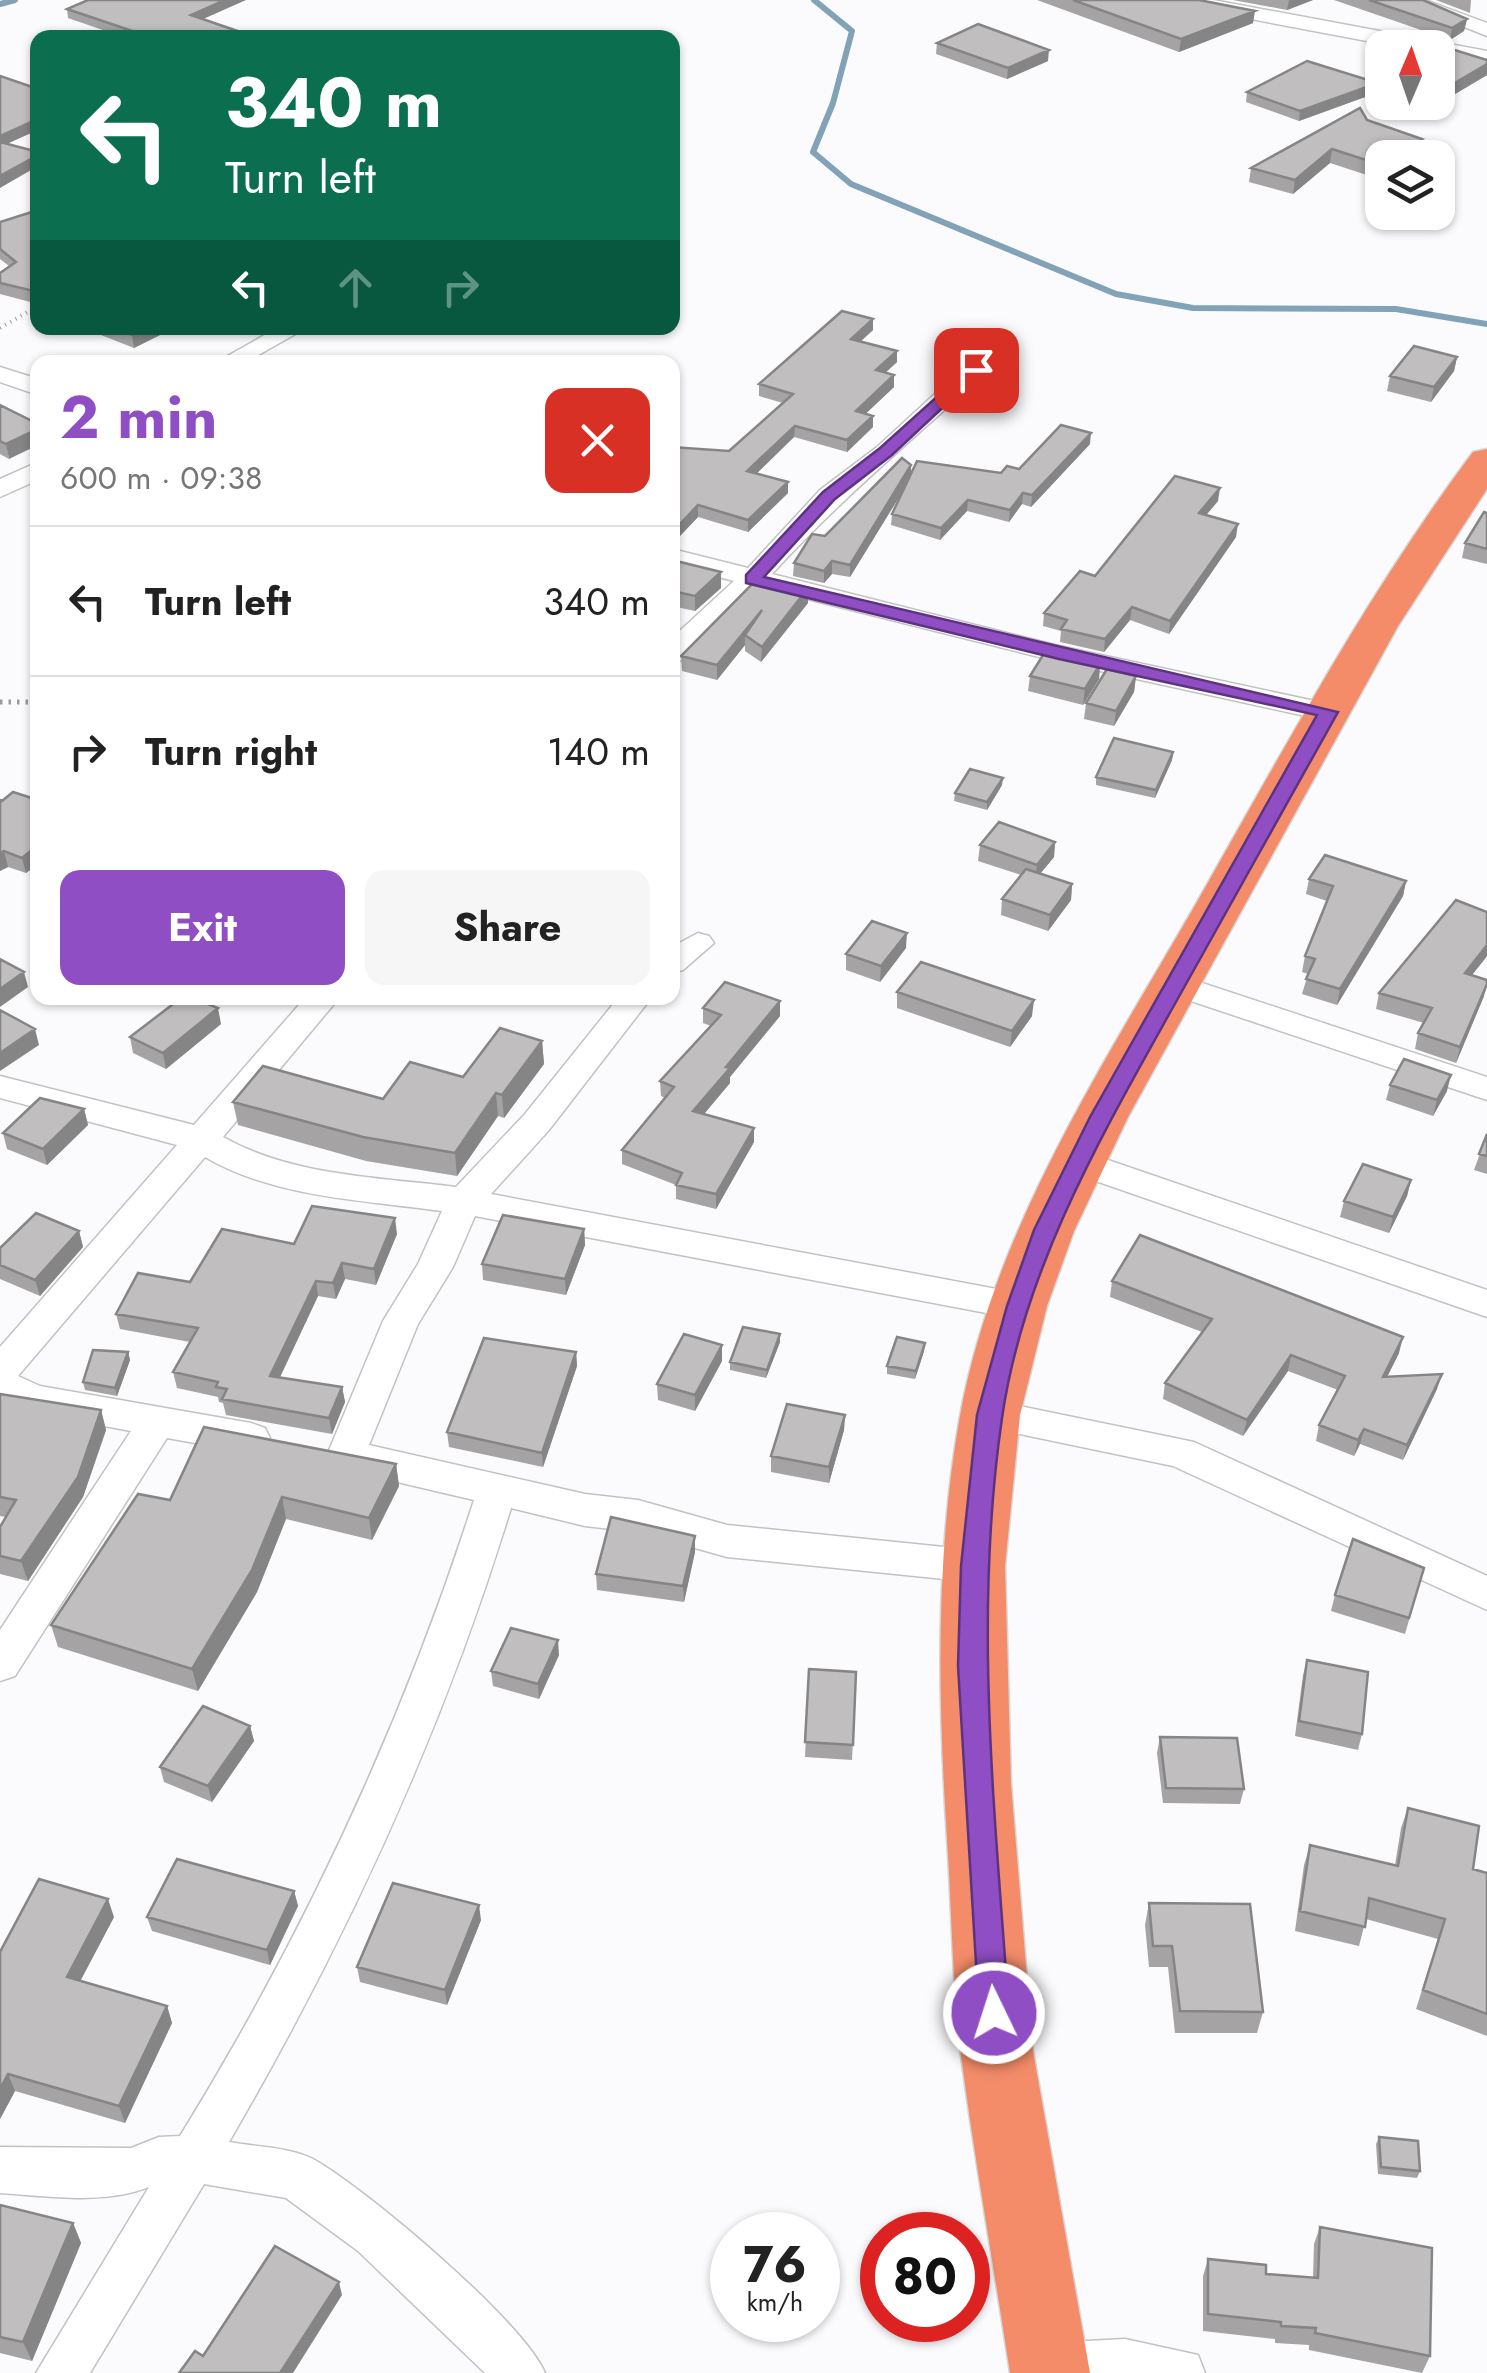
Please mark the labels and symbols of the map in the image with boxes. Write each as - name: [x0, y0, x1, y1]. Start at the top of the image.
- north arrow: [1365, 30, 1455, 120]
- pin: [934, 328, 1019, 413]
- position arrow: [942, 1961, 1046, 2065]
- speed limit sign: 80: [860, 2212, 990, 2342]

